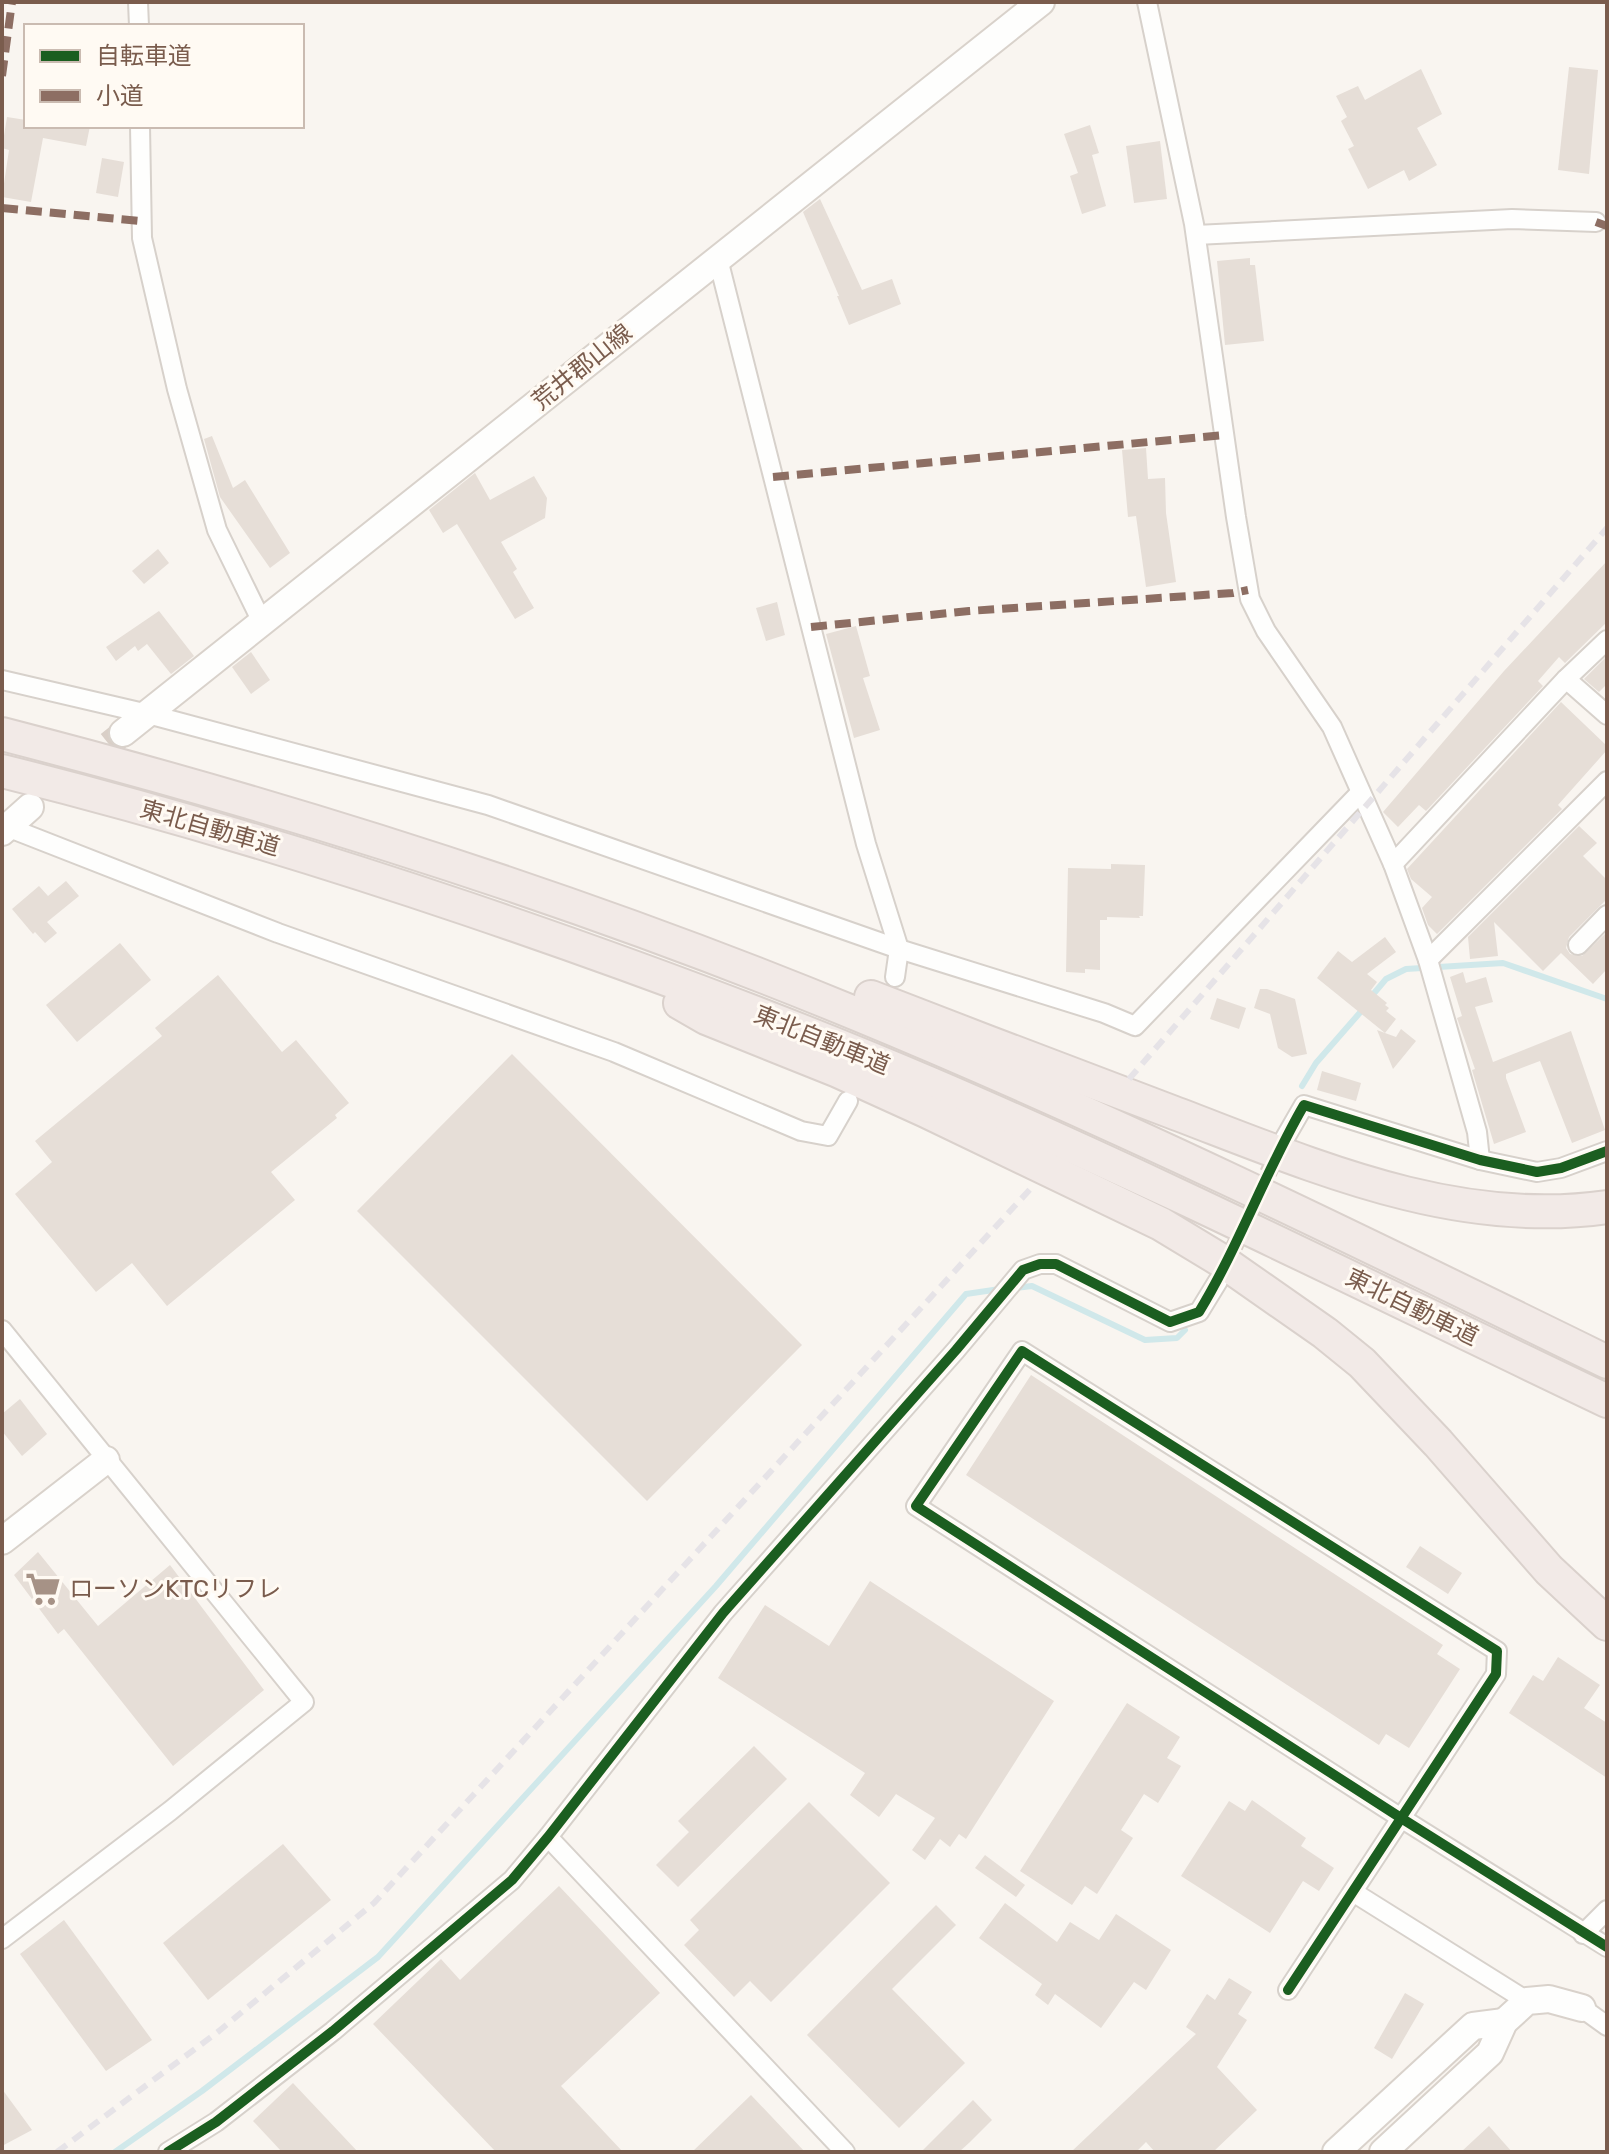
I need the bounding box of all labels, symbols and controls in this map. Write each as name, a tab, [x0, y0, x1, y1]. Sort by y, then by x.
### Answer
legend	[24, 24, 304, 128]
text: 自転車道	[96, 42, 192, 70]
text: 小道	[96, 82, 144, 110]
street label: 荒井郡山線	[527, 318, 637, 416]
street label: 東北自動車道	[137, 795, 283, 861]
street label: 東北自動車道	[750, 1000, 894, 1080]
street label: 東北自動車道	[1341, 1263, 1483, 1351]
supermarket icon: ローソンKTCリフレ	[24, 1570, 62, 1608]
place label: ローソンKTCリフレ	[69, 1575, 281, 1603]

